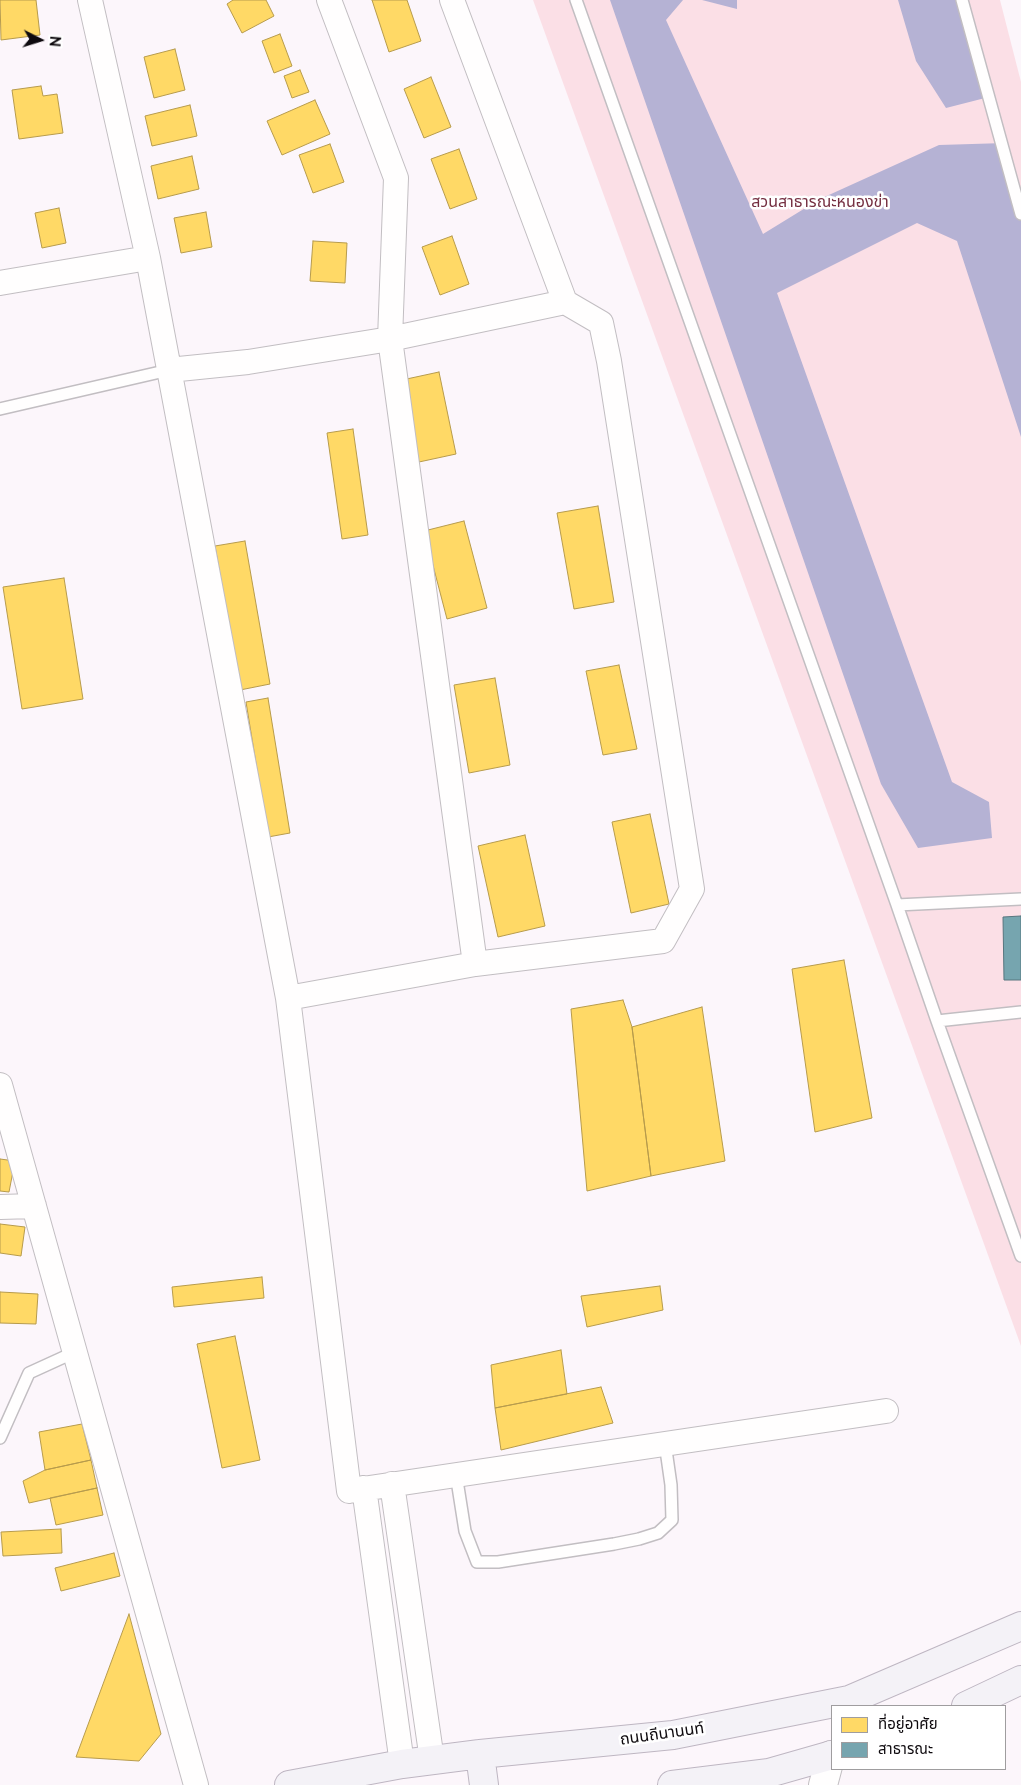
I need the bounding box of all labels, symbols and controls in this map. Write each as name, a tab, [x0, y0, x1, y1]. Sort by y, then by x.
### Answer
north arrow	[15, 15, 65, 65]
text: N	[47, 35, 63, 47]
park label: สวนสาธารณะหนองข่า	[751, 192, 889, 212]
legend	[831, 1705, 1006, 1770]
text: ที่อยู่อาศัย	[878, 1715, 938, 1733]
street label: ถนนถีนานนท์	[619, 1719, 705, 1749]
text: สาธารณะ	[878, 1740, 933, 1758]

